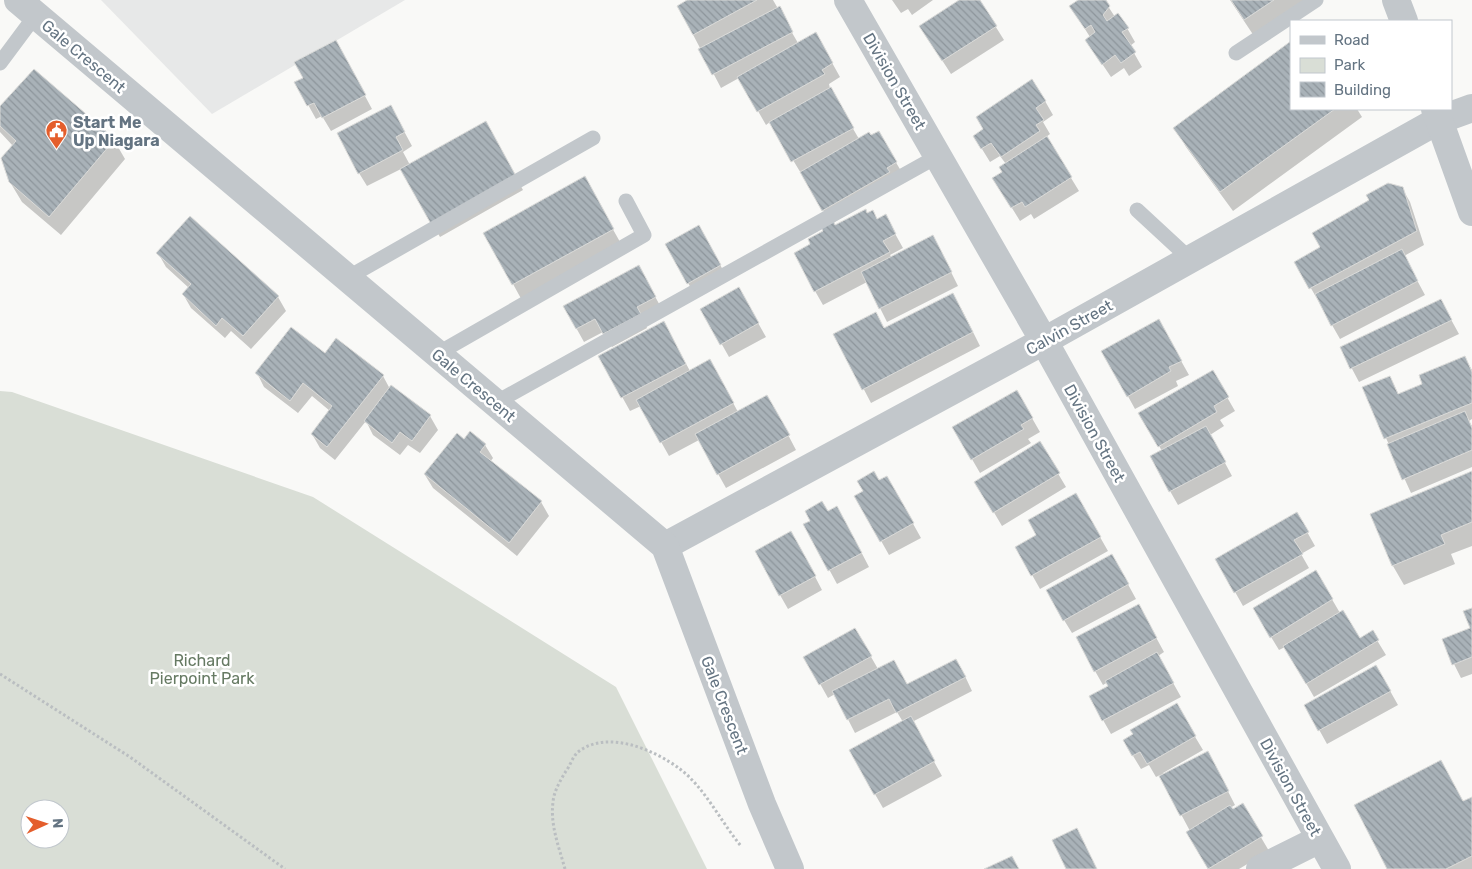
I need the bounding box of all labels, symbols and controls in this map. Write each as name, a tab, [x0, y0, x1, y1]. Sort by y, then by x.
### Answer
street label: Gale Crescent	[38, 16, 130, 97]
legend	[1290, 20, 1452, 110]
street label: Division Street	[859, 29, 930, 133]
text: Road	[1334, 31, 1370, 49]
text: Park	[1334, 56, 1365, 74]
text: Building	[1334, 81, 1391, 99]
place label: Start Me Up Niagara	[73, 113, 160, 150]
public building icon: Start Me Up Niagara	[45, 119, 69, 150]
street label: Calvin Street	[1023, 296, 1116, 359]
street label: Gale Crescent	[428, 345, 520, 426]
street label: Division Street	[1060, 381, 1129, 485]
park label: Richard Pierpoint Park	[150, 651, 255, 688]
street label: Gale Crescent	[697, 653, 752, 757]
street label: Division Street	[1256, 735, 1325, 839]
north arrow	[20, 799, 70, 849]
text: N	[49, 818, 66, 829]

